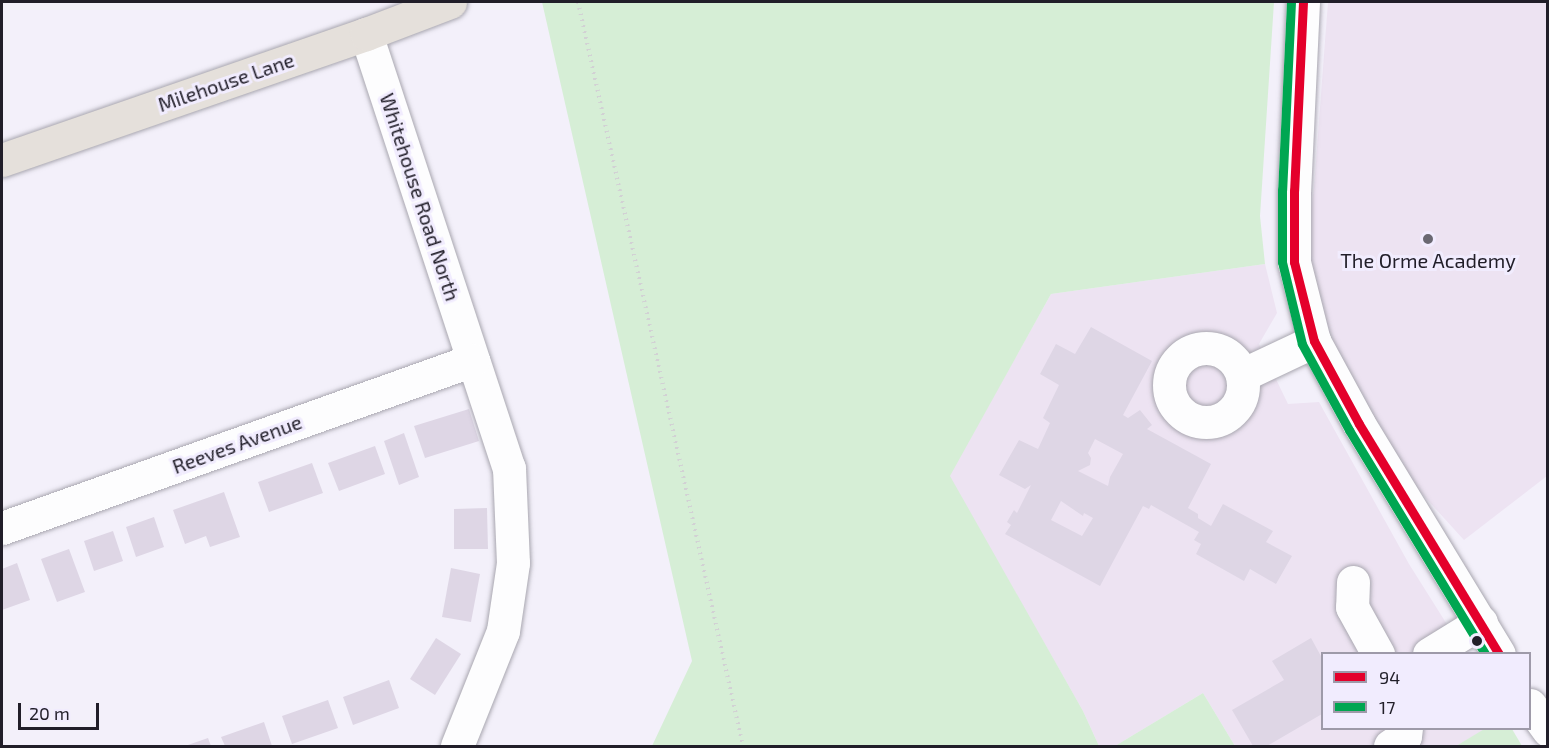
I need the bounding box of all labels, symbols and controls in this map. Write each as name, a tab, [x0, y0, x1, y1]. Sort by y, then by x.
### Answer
street label: Milehouse Lane	[155, 47, 297, 117]
street label: Whitehouse Road North	[375, 90, 465, 304]
marker: The Orme Academy	[1421, 232, 1435, 246]
place label: The Orme Academy	[1340, 248, 1516, 272]
street label: Reeves Avenue	[169, 409, 305, 479]
unlabelled marker	[1471, 635, 1483, 647]
legend	[1321, 652, 1531, 730]
text: 94	[1379, 666, 1400, 688]
scale bar	[21, 691, 102, 729]
text: 17	[1379, 696, 1395, 718]
text: 20 m	[29, 702, 70, 724]

